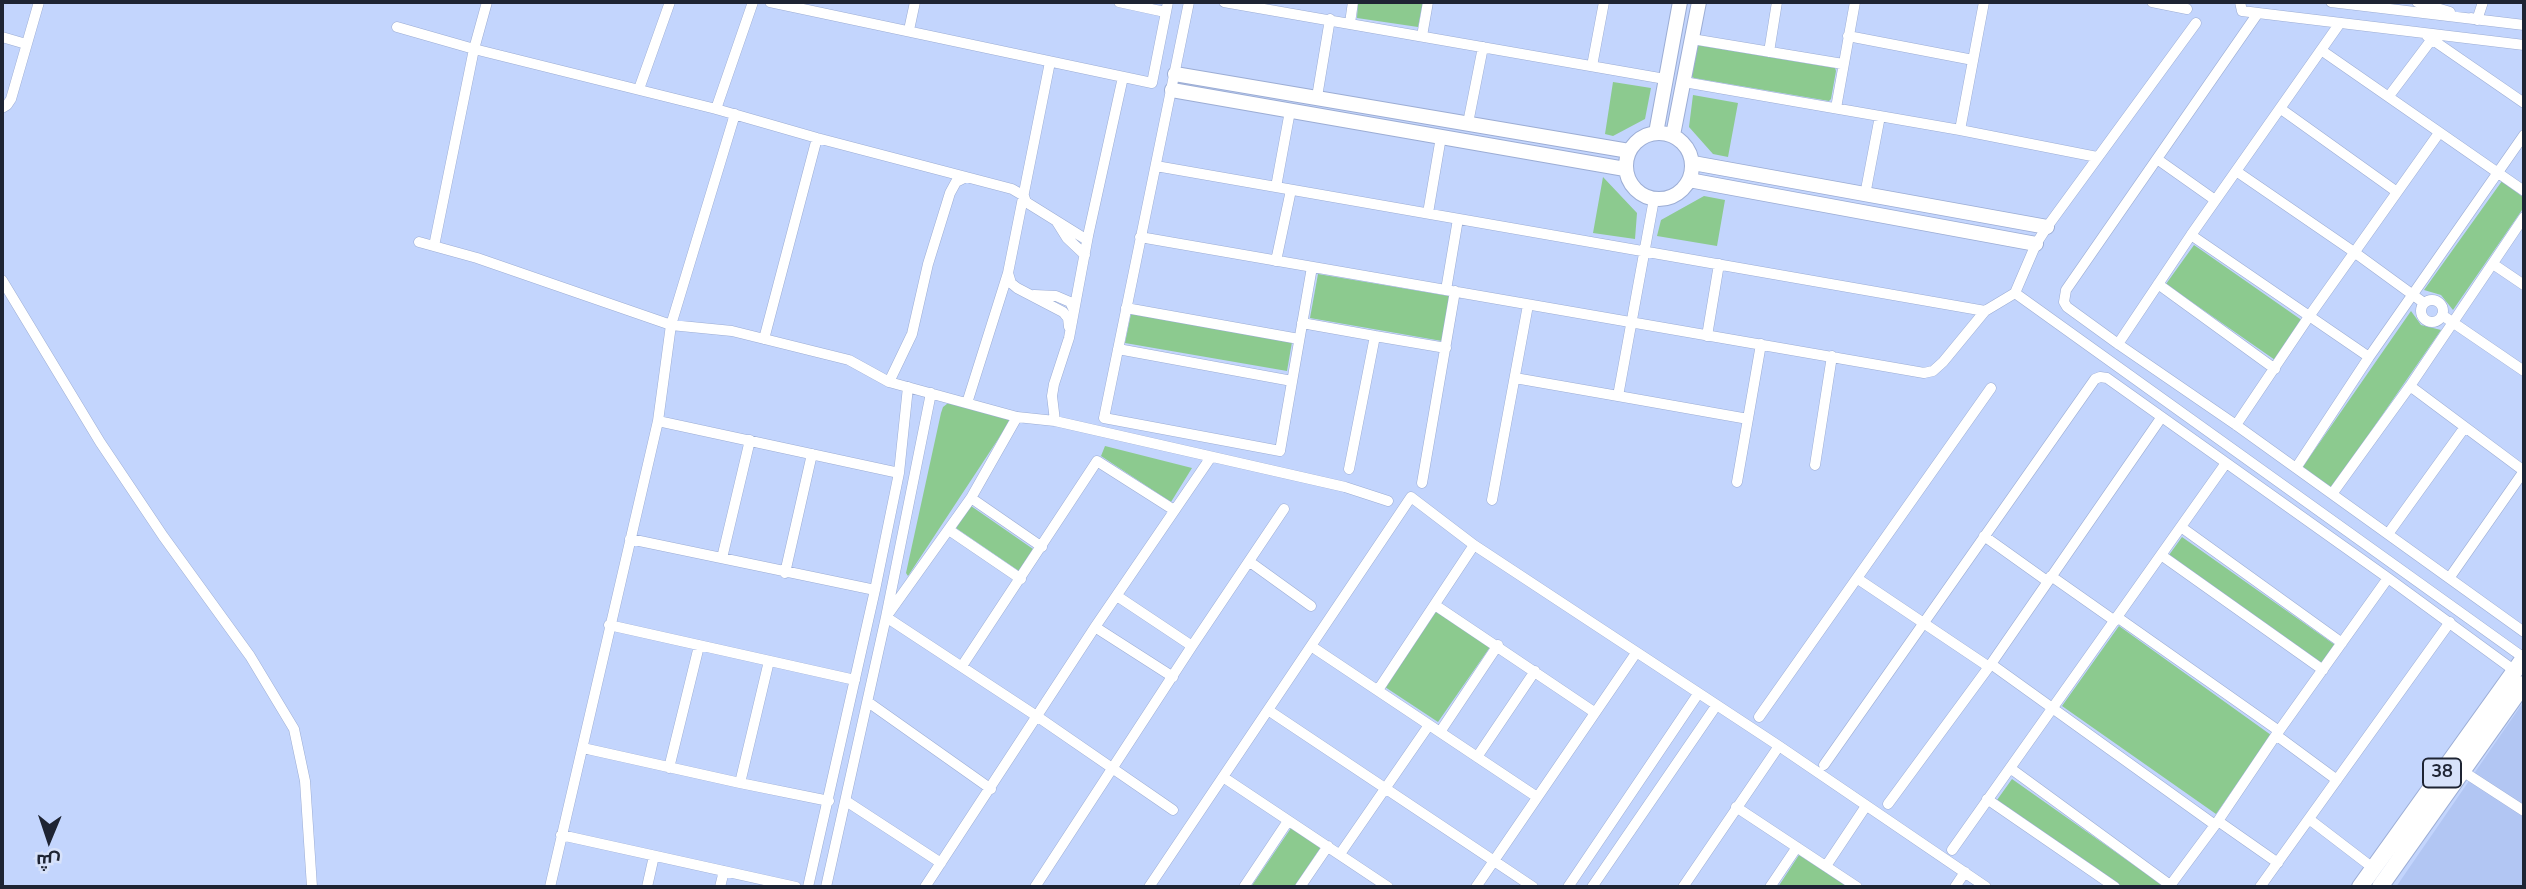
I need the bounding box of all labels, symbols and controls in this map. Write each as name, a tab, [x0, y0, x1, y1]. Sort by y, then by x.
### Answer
road number: 38	[2423, 758, 2461, 788]
north arrow	[14, 805, 84, 875]
text: ش	[36, 848, 61, 874]

